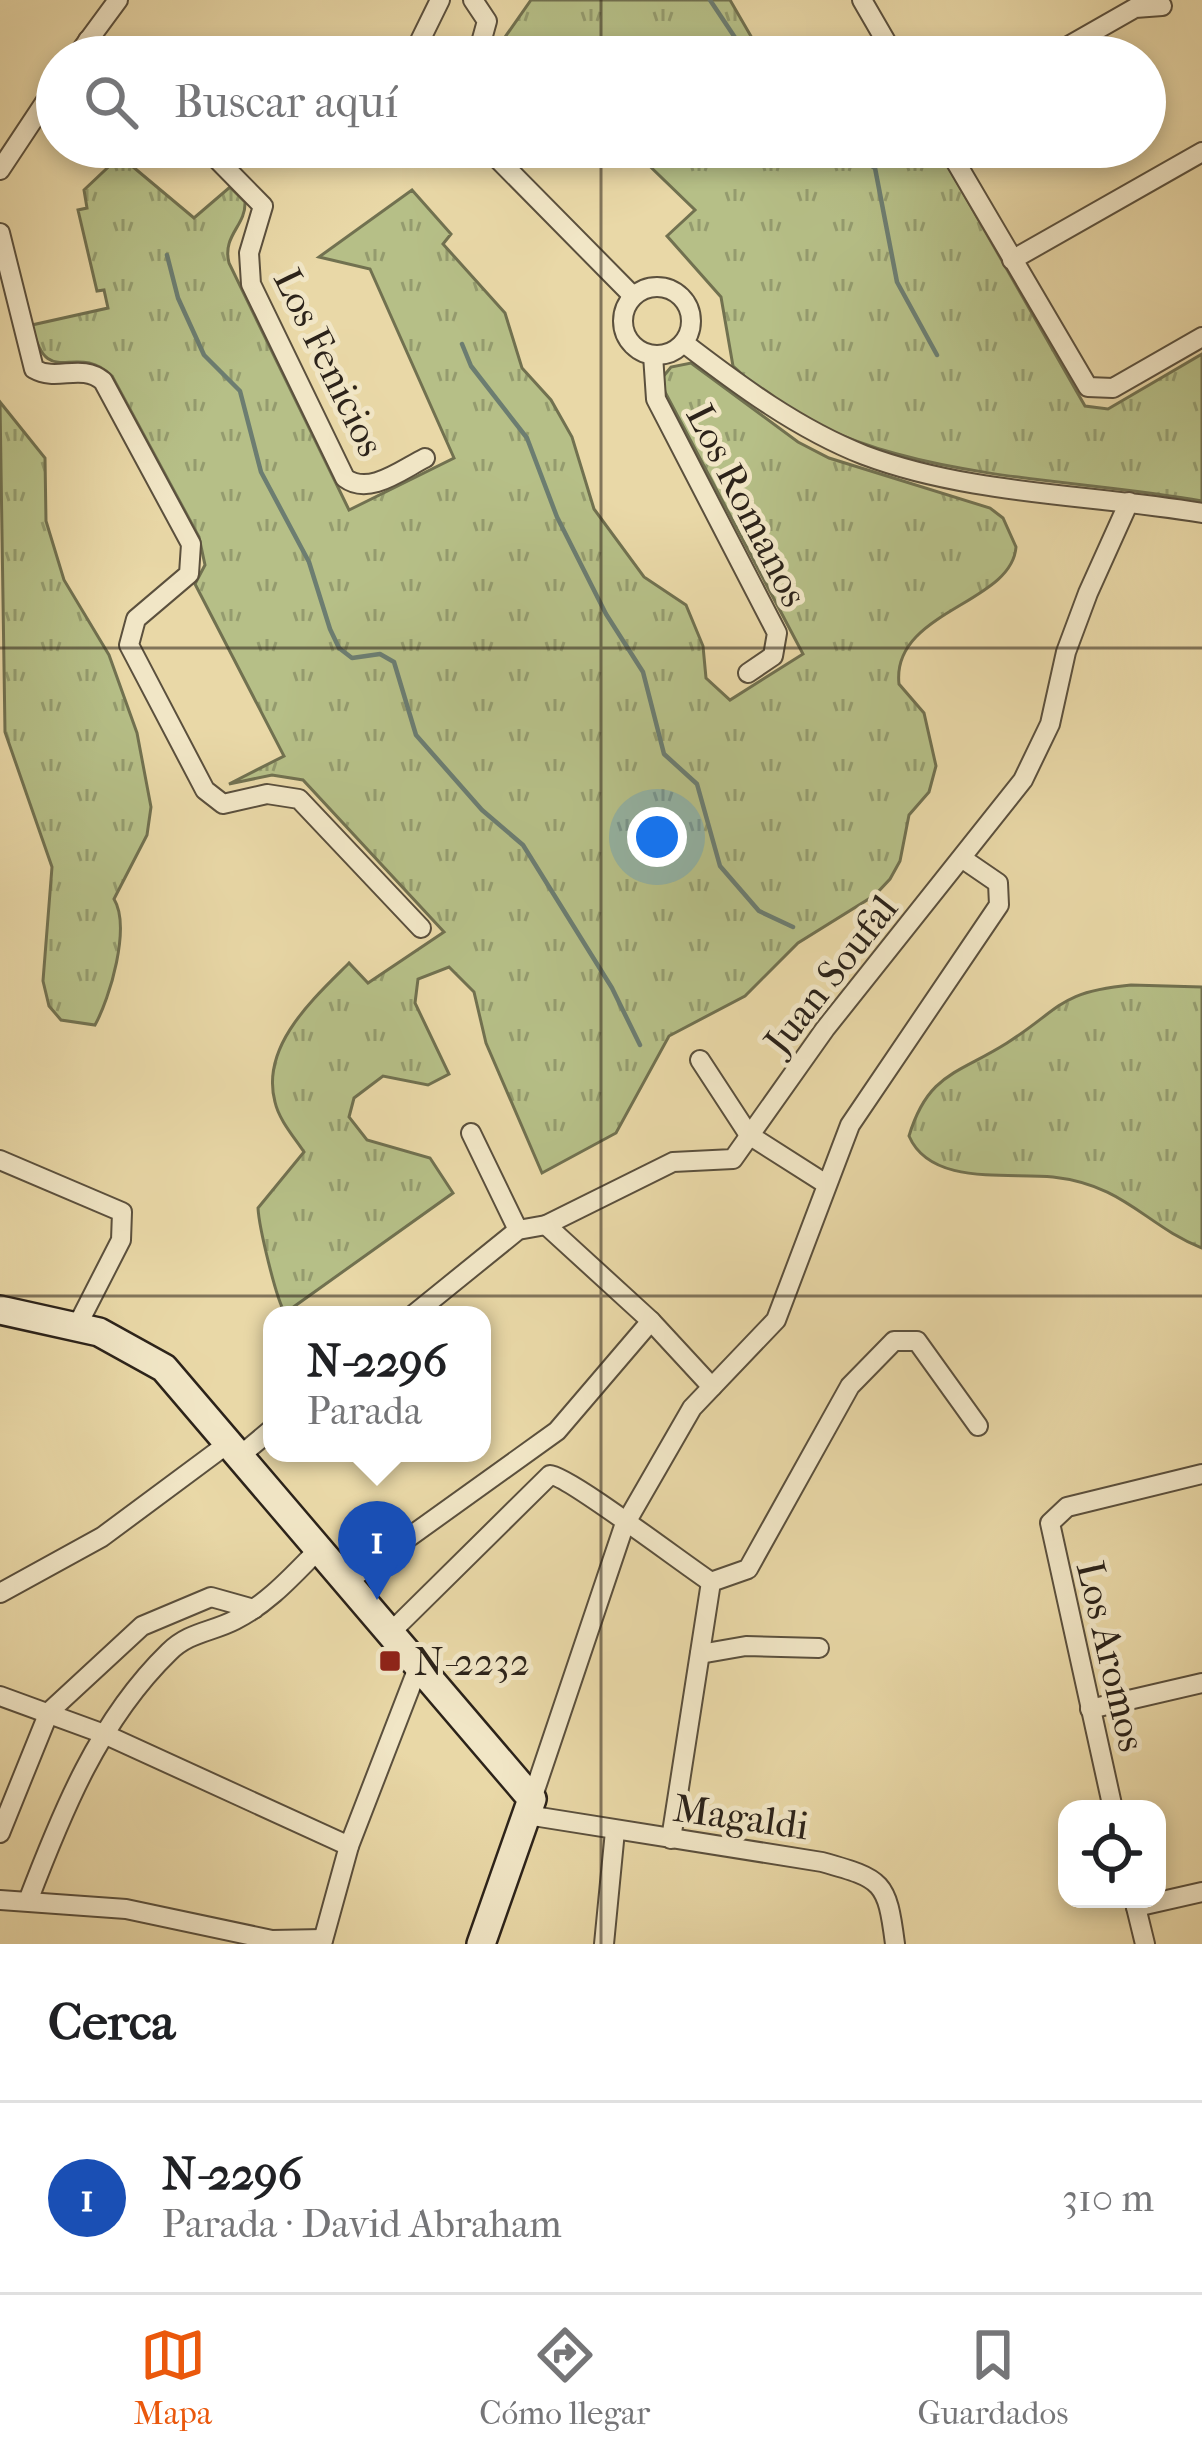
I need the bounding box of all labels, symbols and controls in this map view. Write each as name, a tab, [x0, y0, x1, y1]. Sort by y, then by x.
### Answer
search box	[36, 36, 1166, 168]
icon: search	[78, 69, 144, 135]
text: Buscar aquí	[174, 76, 398, 129]
street label: Los Fenicios	[264, 261, 394, 464]
street label: Los Romanos	[677, 397, 818, 614]
your location	[627, 807, 687, 867]
street label: Juan Soufal	[753, 886, 907, 1065]
popup	[263, 1306, 491, 1462]
text: N-2296	[307, 1335, 447, 1388]
text: Parada	[307, 1388, 422, 1434]
pin: 1	[338, 1501, 416, 1600]
street label: Los Aromos	[1067, 1557, 1155, 1756]
place label: N-2232	[414, 1639, 530, 1685]
marker: N-2232	[377, 1648, 403, 1674]
street label: Magaldi	[670, 1785, 812, 1849]
map controls	[1058, 1800, 1166, 1908]
button: locate	[1058, 1800, 1166, 1908]
text: Cerca	[48, 1992, 175, 2052]
text: N-2296	[162, 2148, 302, 2201]
text: 1	[80, 2175, 94, 2221]
text: 310 m	[1062, 2175, 1154, 2221]
text: Parada · David Abraham	[162, 2201, 562, 2247]
tab: Mapa	[134, 2322, 212, 2433]
tab: Cómo llegar	[479, 2322, 650, 2433]
tab: Guardados	[917, 2322, 1068, 2433]

